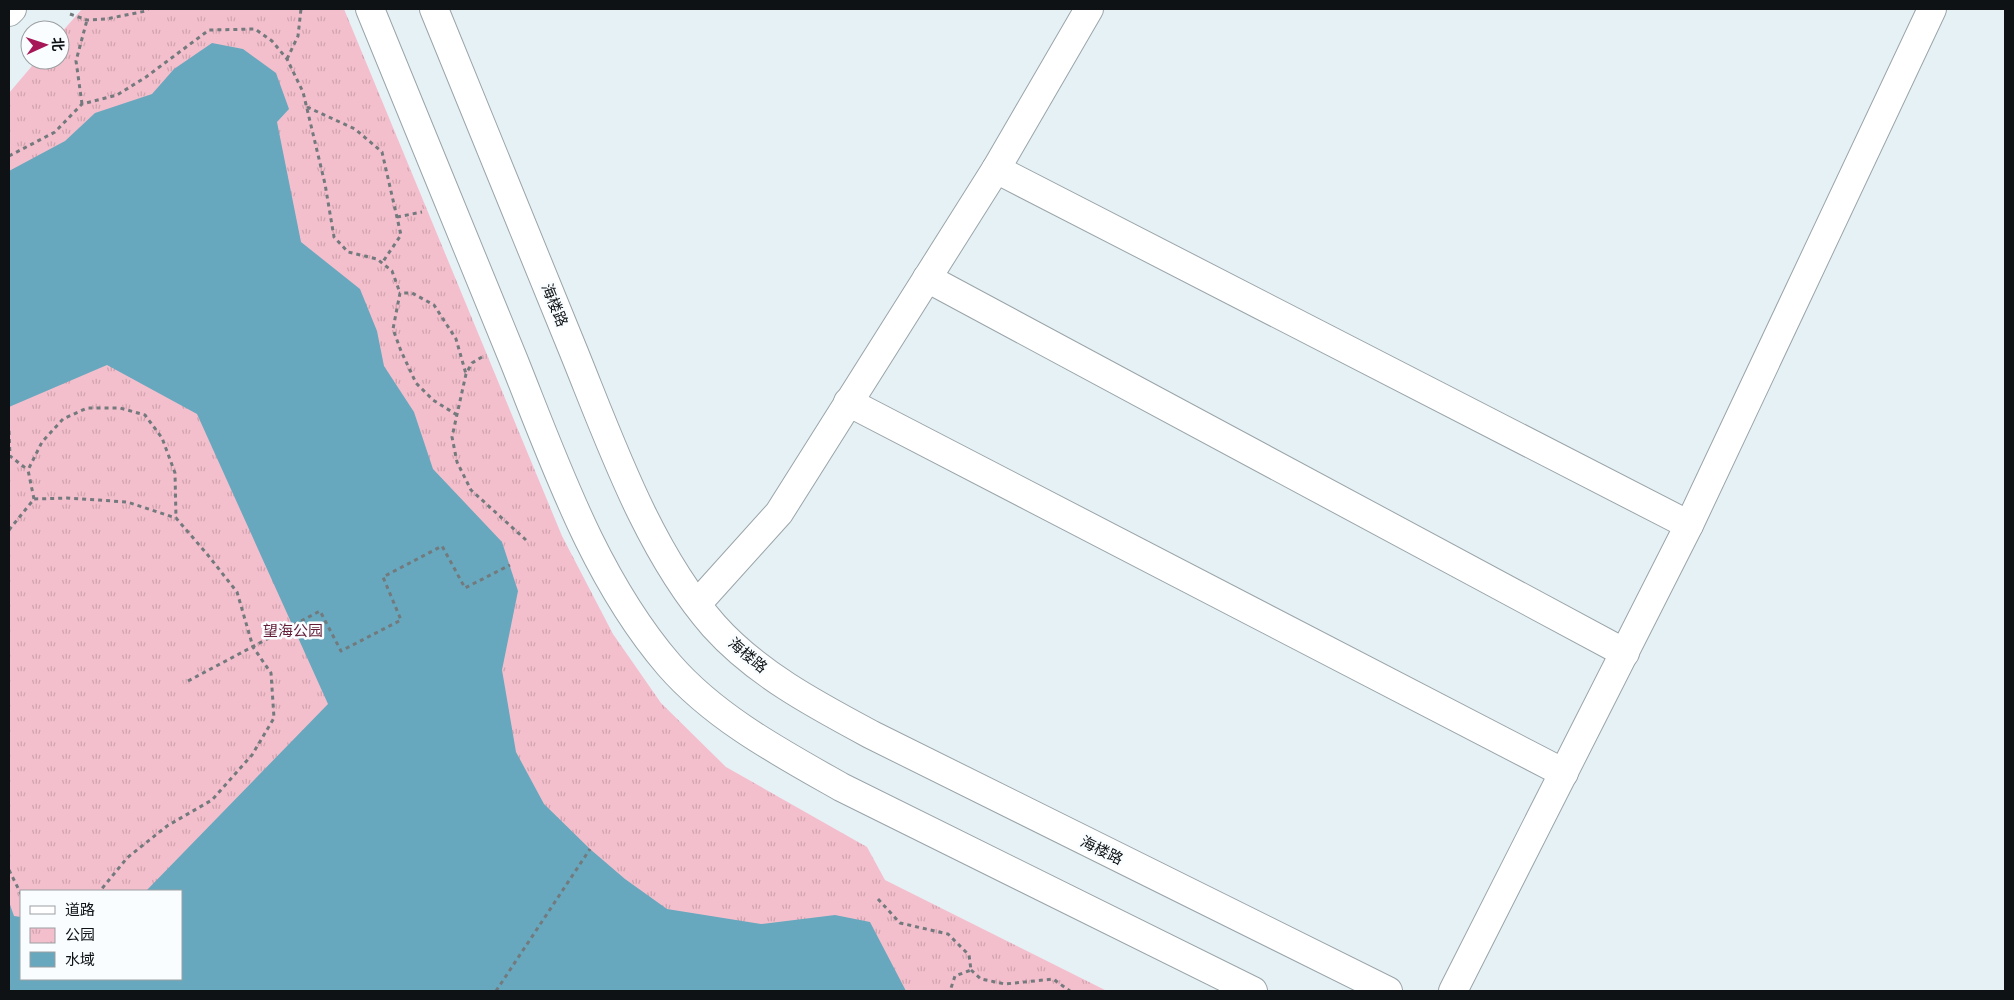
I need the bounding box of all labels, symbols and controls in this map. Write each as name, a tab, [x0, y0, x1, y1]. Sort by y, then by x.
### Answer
north arrow	[20, 20, 70, 70]
text: 北	[50, 37, 66, 52]
street label: 海楼路	[539, 281, 571, 329]
park label: 望海公园	[263, 622, 323, 639]
street label: 海楼路	[725, 634, 771, 676]
street label: 海楼路	[1078, 832, 1126, 868]
legend	[20, 890, 182, 980]
text: 道路	[65, 901, 95, 918]
text: 公园	[65, 926, 95, 943]
text: 水域	[65, 951, 95, 968]

